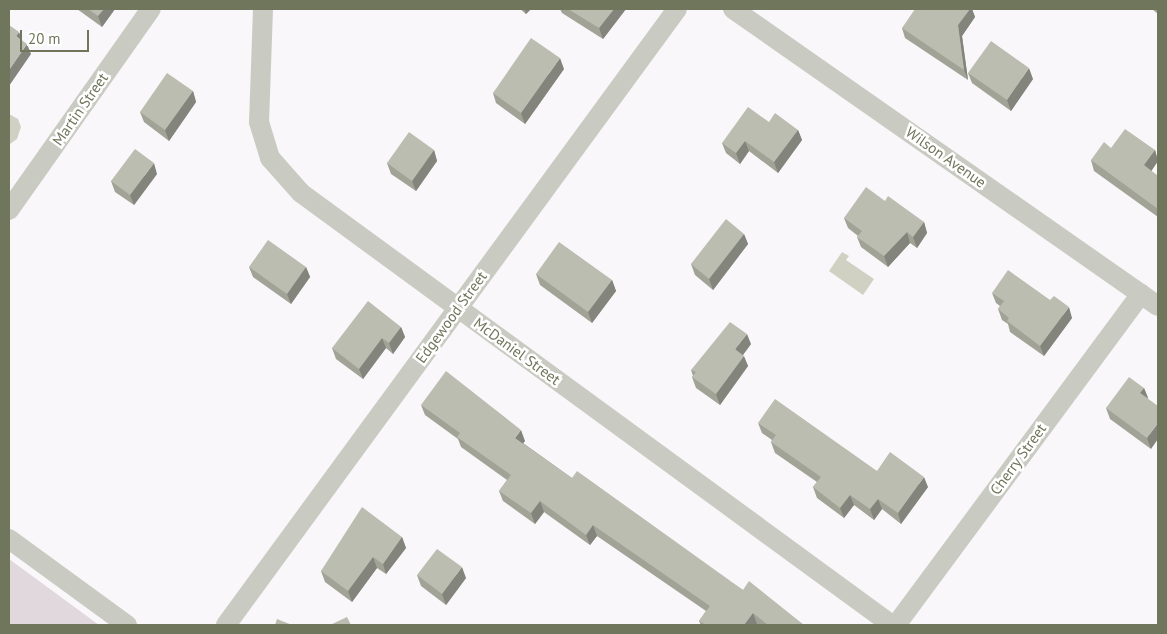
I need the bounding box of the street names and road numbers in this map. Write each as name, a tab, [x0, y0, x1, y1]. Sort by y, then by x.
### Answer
street label: Martin Street	[48, 69, 112, 149]
street label: Wilson Avenue	[902, 123, 990, 191]
street label: Edgewood Street	[412, 268, 490, 366]
street label: McDaniel Street	[470, 314, 564, 388]
street label: Cherry Street	[986, 420, 1050, 498]

